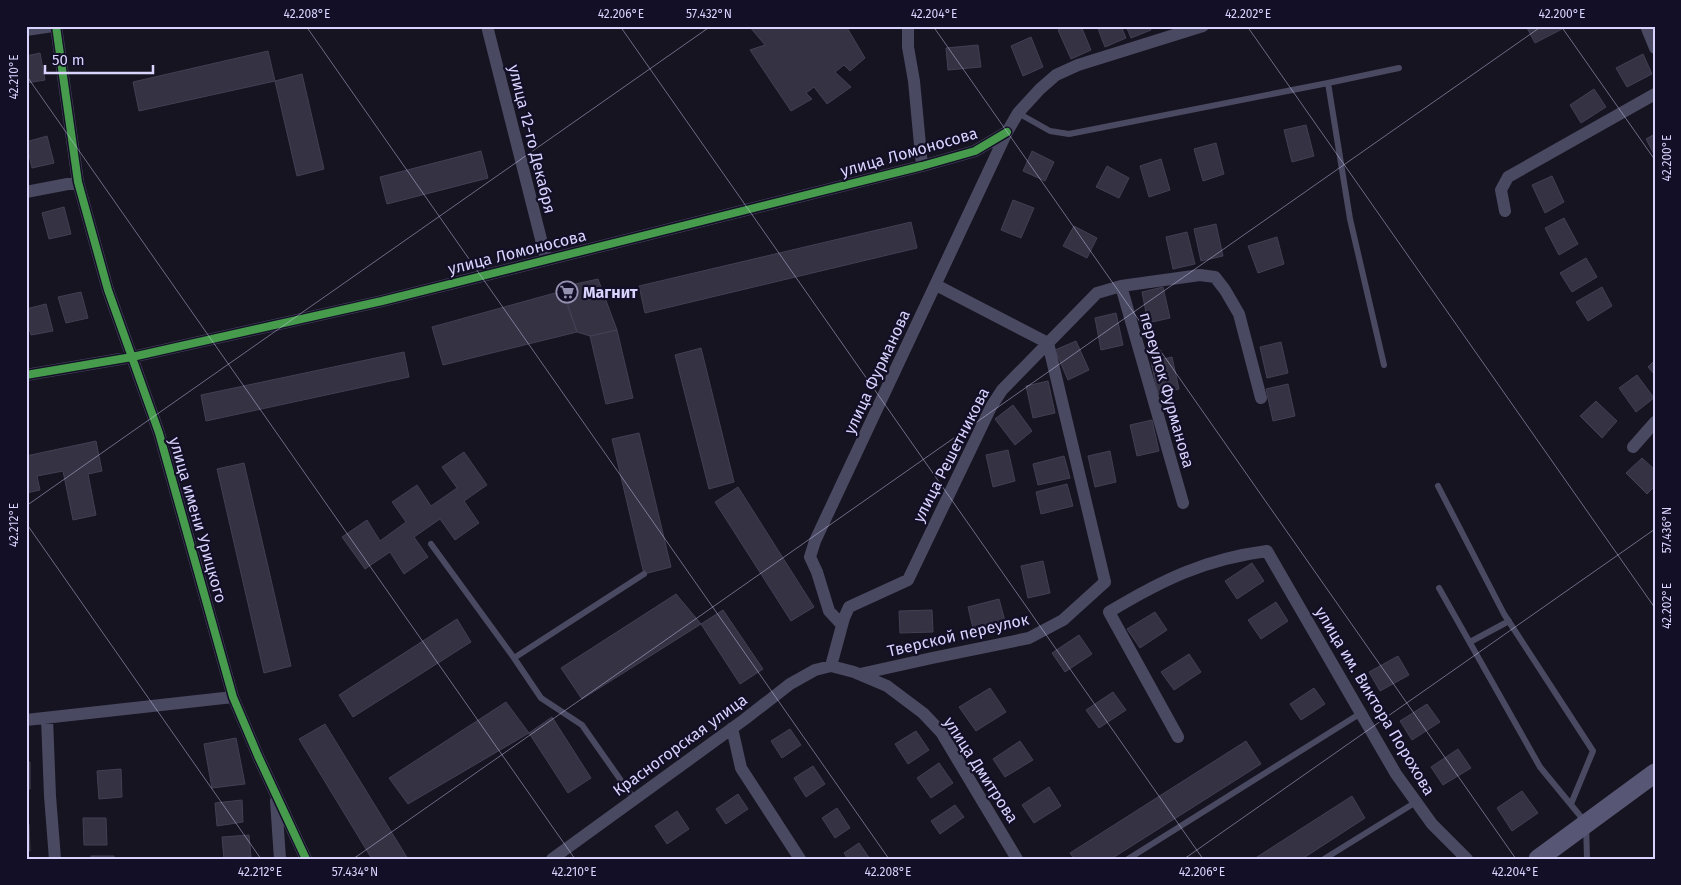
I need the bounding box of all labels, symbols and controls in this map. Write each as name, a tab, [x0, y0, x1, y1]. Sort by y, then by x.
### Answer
text: 42.208°E	[284, 7, 330, 21]
text: 42.206°E	[598, 7, 644, 21]
text: 57.432°N	[686, 7, 732, 21]
text: 42.204°E	[911, 7, 957, 21]
text: 42.202°E	[1225, 7, 1271, 21]
text: 42.200°E	[1539, 7, 1586, 21]
scale bar	[45, 42, 152, 74]
text: 50 m	[52, 51, 85, 69]
text: 42.210°E	[7, 54, 21, 100]
street label: улица 12-го Декабря	[504, 63, 560, 215]
street label: улица Ломоносова	[838, 123, 980, 181]
text: 42.200°E	[1660, 135, 1674, 182]
street label: улица Ломоносова	[446, 226, 588, 278]
supermarket icon: Магнит	[555, 280, 579, 304]
place label: Магнит	[583, 283, 638, 302]
street label: улица Фурманова	[840, 307, 914, 437]
street label: переулок Фурманова	[1136, 310, 1198, 470]
street label: улица Решетникова	[909, 384, 993, 526]
street label: улица имени Урицкого	[165, 435, 231, 605]
text: 42.212°E	[7, 503, 21, 547]
text: 57.436°N	[1660, 507, 1674, 553]
text: 42.202°E	[1660, 583, 1674, 629]
street label: улица им. Виктора Порохова	[1311, 603, 1439, 799]
street label: Тверской переулок	[885, 609, 1031, 661]
street label: Красногорская улица	[609, 690, 751, 800]
street label: улица Дмитрова	[940, 713, 1022, 827]
text: 42.212°E	[238, 865, 282, 879]
text: 57.434°N	[332, 865, 378, 879]
text: 42.210°E	[551, 865, 597, 879]
text: 42.208°E	[865, 865, 911, 879]
text: 42.206°E	[1179, 865, 1225, 879]
text: 42.204°E	[1492, 865, 1538, 879]

